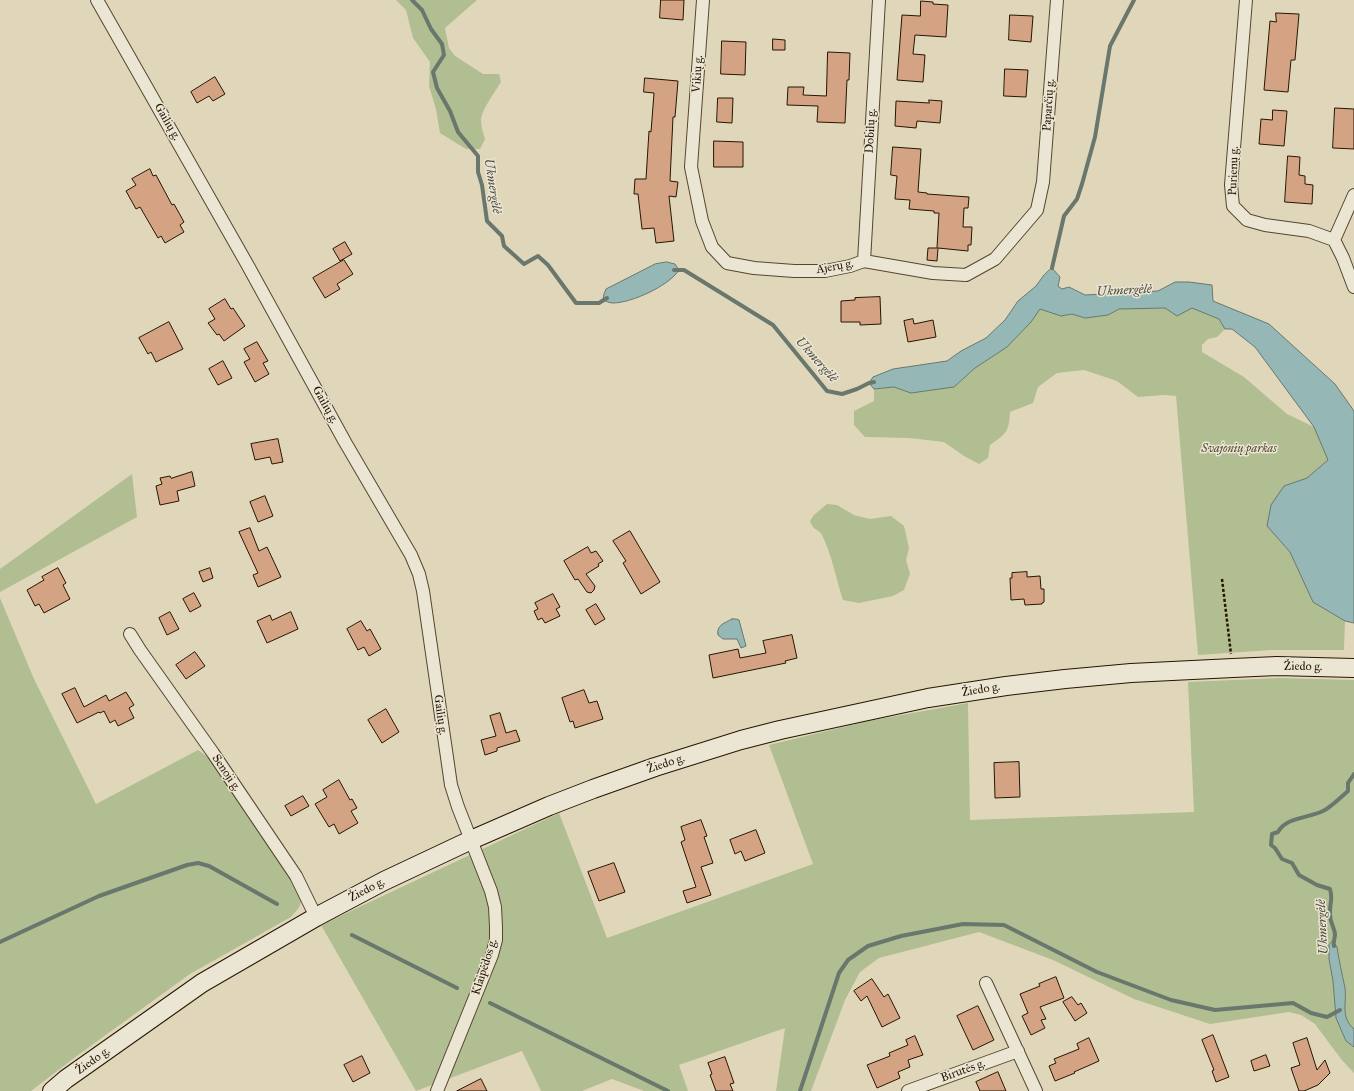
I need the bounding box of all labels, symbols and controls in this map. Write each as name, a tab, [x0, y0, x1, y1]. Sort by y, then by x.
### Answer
street label: Vikių g.	[690, 55, 706, 93]
street label: Paparčių g.	[1040, 78, 1058, 132]
street label: Gailių g.	[151, 101, 183, 143]
street label: Dobilų g.	[863, 108, 879, 154]
street label: Purienų g.	[1226, 146, 1242, 196]
water label: Ukmergėlė	[480, 157, 504, 215]
street label: Ajerų g.	[815, 257, 855, 277]
water label: Ukmergėlė	[1096, 282, 1152, 300]
water label: Ukmergėlė	[792, 334, 840, 386]
street label: Gailių g.	[309, 384, 341, 426]
park label: Svajonių parkas	[1201, 442, 1277, 456]
street label: Žiedo g.	[1284, 659, 1322, 675]
street label: Žiedo g.	[961, 680, 1001, 700]
street label: Gailių g.	[430, 694, 450, 736]
street label: Žiedo g.	[645, 751, 687, 777]
street label: Senoji g.	[208, 752, 244, 794]
street label: Žiedo g.	[347, 875, 387, 905]
water label: Ukmergėlė	[1314, 899, 1332, 955]
street label: Klaipėdos g.	[469, 937, 501, 997]
street label: Žiedo g.	[73, 1044, 113, 1078]
street label: Birutės g.	[939, 1056, 987, 1086]

